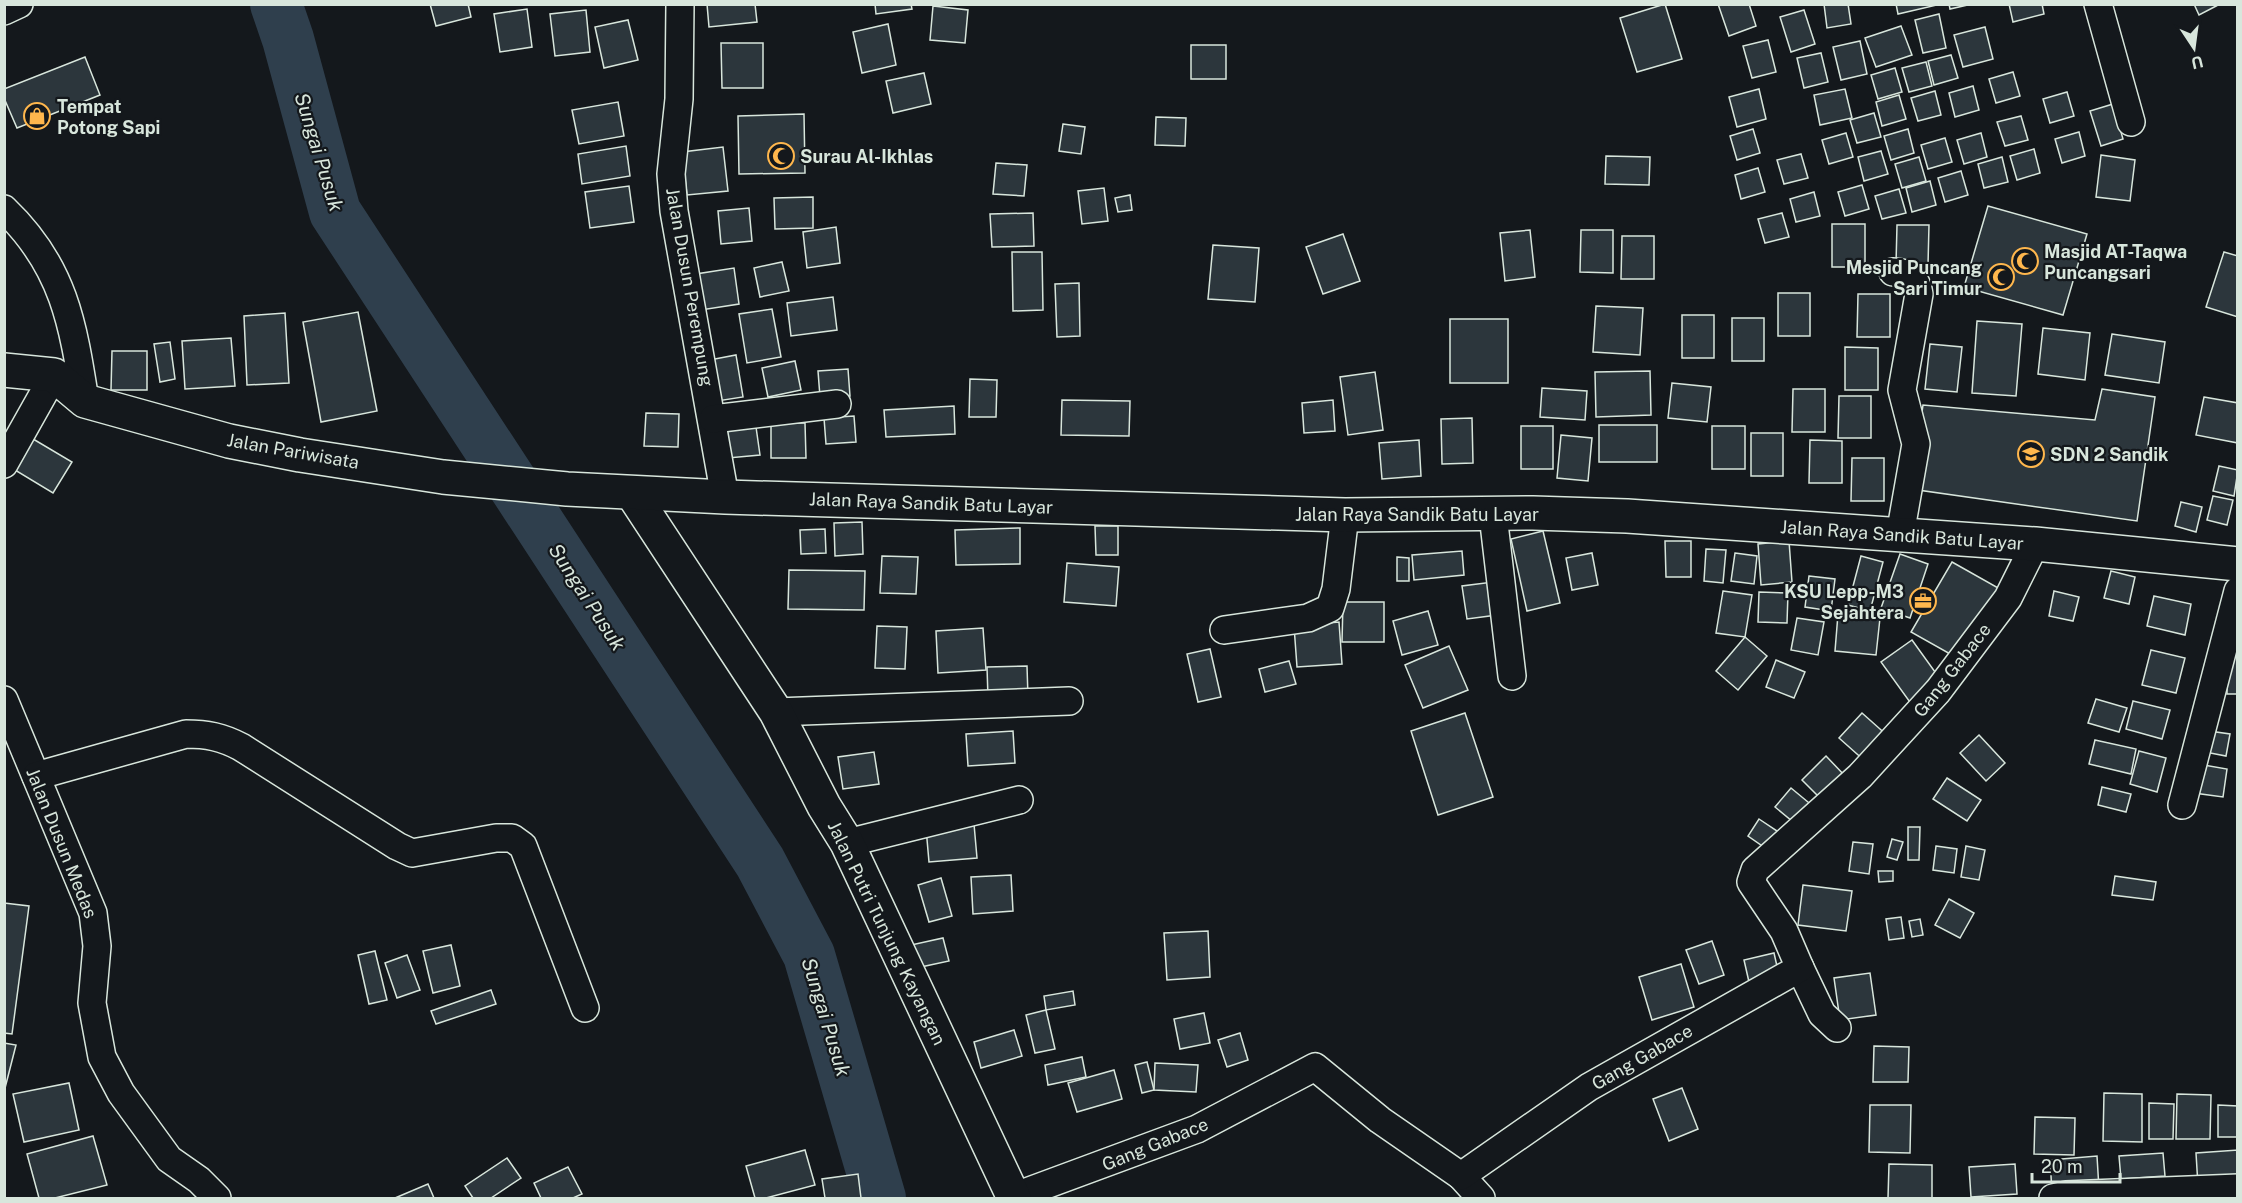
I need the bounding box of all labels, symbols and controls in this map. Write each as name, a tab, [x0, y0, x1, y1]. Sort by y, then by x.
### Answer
north arrow	[2164, 18, 2224, 78]
text: U	[2189, 52, 2205, 73]
water label: Sungai Pusuk	[290, 90, 349, 215]
place label: Tempat Potong Sapi	[57, 96, 160, 138]
shop icon: Tempat Potong Sapi	[22, 101, 52, 131]
mosque icon: Surau Al-Ikhlas	[766, 141, 796, 171]
place label: Surau Al-Ikhlas	[800, 146, 933, 167]
street label: Jalan Dusun Perempung	[662, 186, 718, 388]
place label: Masjid AT-Taqwa Puncangsari	[2044, 241, 2187, 283]
mosque icon: Masjid AT-Taqwa Puncangsari	[2010, 246, 2040, 276]
place label: Mesjid Puncang Sari Timur	[1846, 257, 1983, 299]
mosque icon: Mesjid Puncang Sari Timur	[1986, 262, 2016, 292]
street label: Jalan Pariwisata	[225, 429, 361, 473]
school or university icon: SDN 2 Sandik	[2016, 439, 2046, 469]
place label: SDN 2 Sandik	[2050, 444, 2169, 465]
street label: Jalan Raya Sandik Batu Layar	[809, 488, 1053, 518]
street label: Jalan Raya Sandik Batu Layar	[1295, 504, 1539, 525]
street label: Jalan Raya Sandik Batu Layar	[1779, 516, 2025, 554]
water label: Sungai Pusuk	[543, 539, 631, 655]
place label: KSU Lepp-M3 Sejahtera	[1784, 581, 1904, 623]
office icon: KSU Lepp-M3 Sejahtera	[1908, 586, 1938, 616]
street label: Gang Gabace	[1909, 619, 1995, 721]
street label: Jalan Dusun Medas	[22, 765, 102, 921]
street label: Jalan Putri Tunjung Kayangan	[824, 818, 950, 1048]
water label: Sungai Pusuk	[797, 955, 856, 1080]
street label: Gang Gabace	[1588, 1020, 1696, 1094]
street label: Gang Gabace	[1099, 1113, 1211, 1175]
scale bar	[2032, 1146, 2120, 1184]
text: 20 m	[2041, 1156, 2083, 1177]

